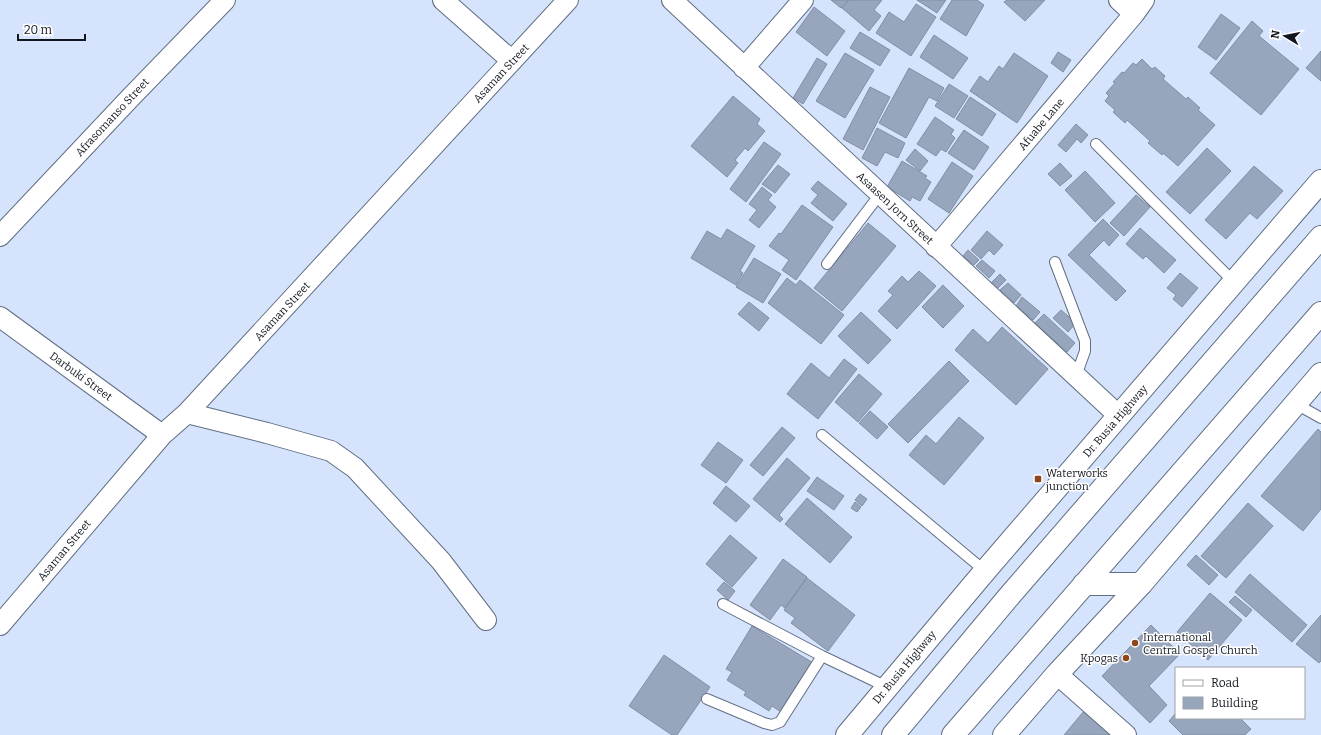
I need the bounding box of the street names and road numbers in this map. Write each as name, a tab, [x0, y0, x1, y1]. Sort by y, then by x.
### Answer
street label: Asaman Street	[471, 41, 532, 105]
street label: Afrasomanso Street	[73, 76, 152, 159]
street label: Afuabe Lane	[1016, 96, 1067, 153]
street label: Asaasen Jorn Street	[854, 169, 936, 247]
street label: Asaman Street	[252, 279, 313, 343]
street label: Darbuki Street	[47, 349, 115, 403]
street label: Dr. Busia Highway	[1080, 382, 1150, 460]
street label: Asaman Street	[35, 517, 94, 583]
street label: Dr. Busia Highway	[870, 628, 939, 707]

